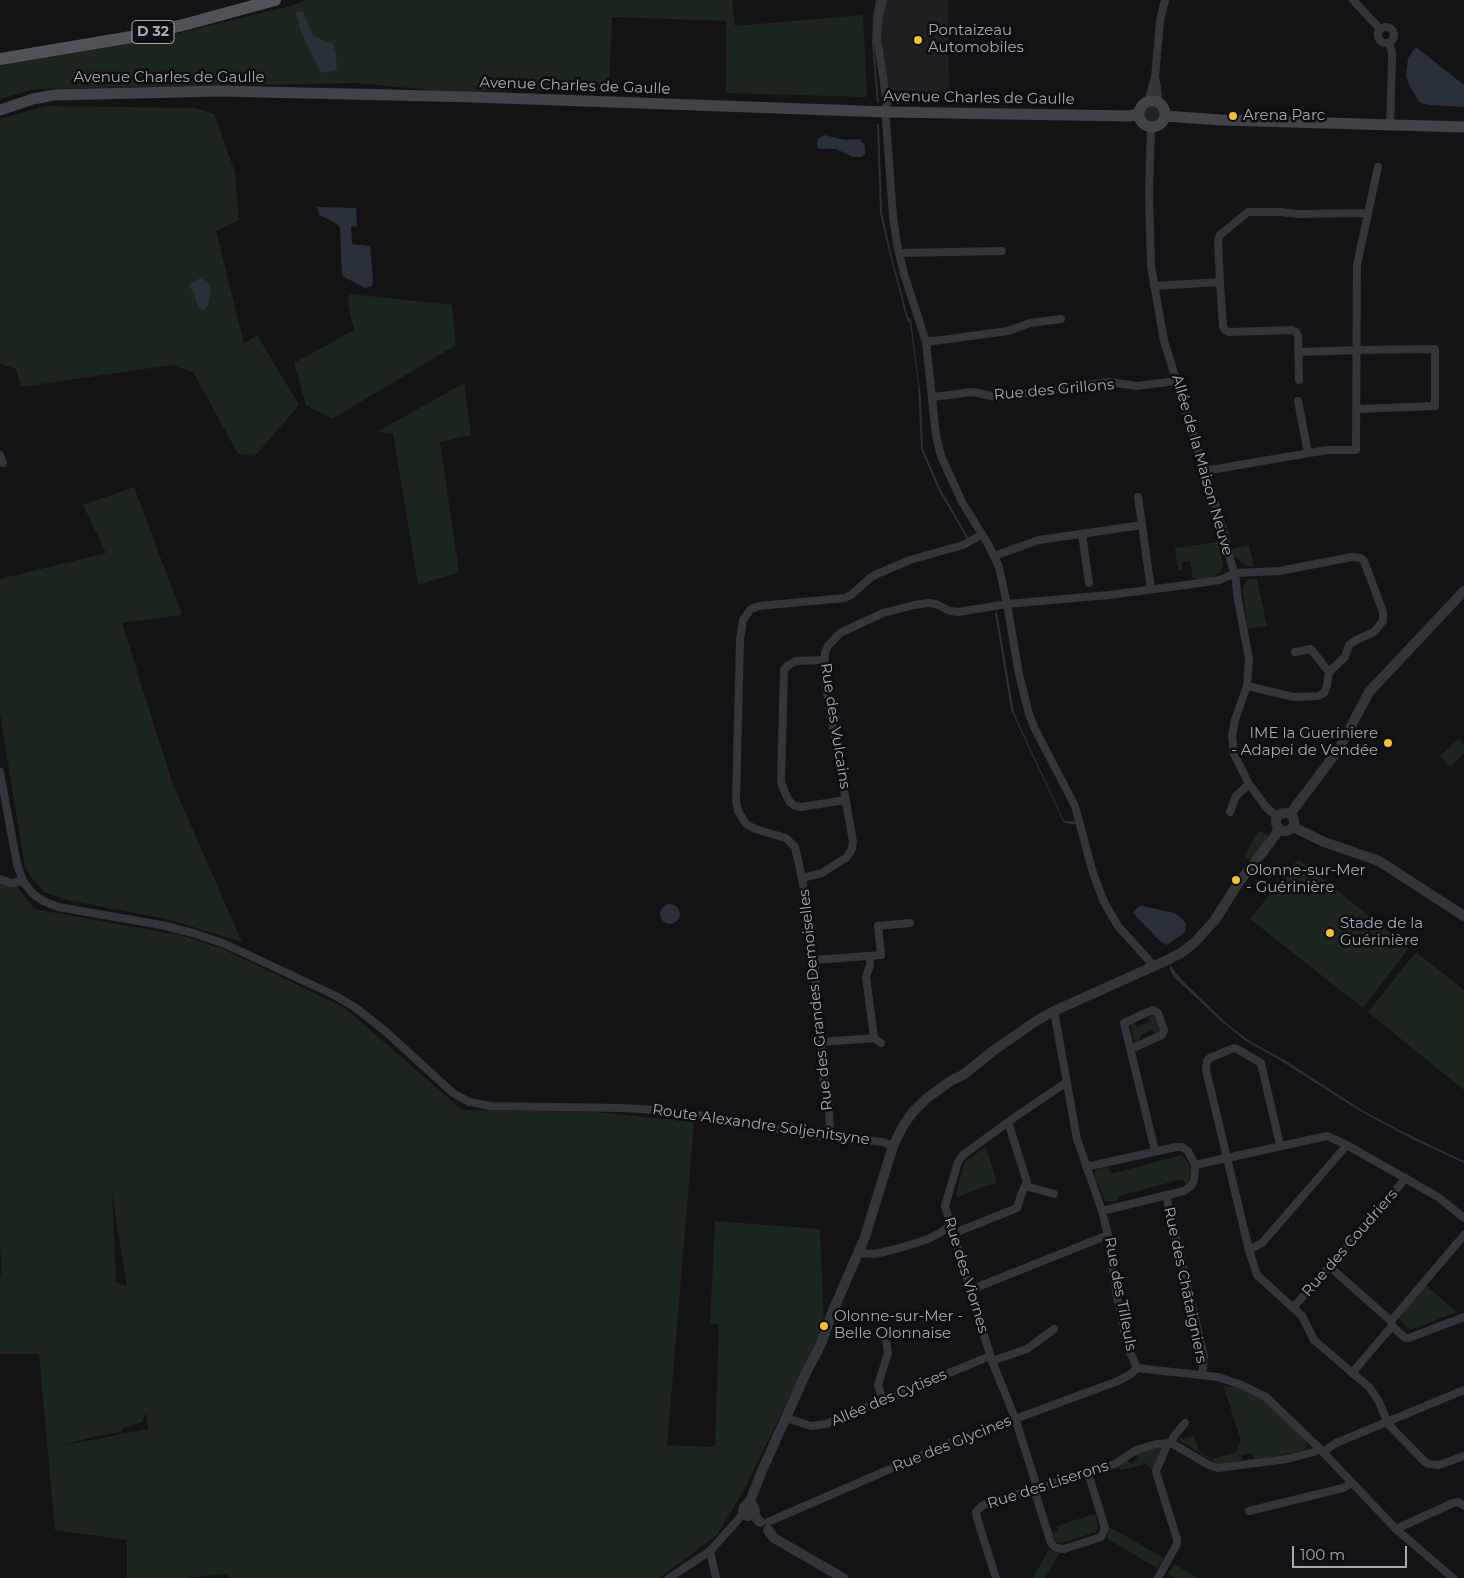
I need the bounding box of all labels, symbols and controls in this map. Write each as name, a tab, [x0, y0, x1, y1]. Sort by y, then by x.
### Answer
road number: D 32	[132, 21, 174, 44]
place label: Pontaizeau Automobiles	[928, 22, 1024, 57]
marker: Pontaizeau Automobiles	[912, 34, 924, 46]
street label: Avenue Charles de Gaulle	[73, 69, 265, 87]
street label: Avenue Charles de Gaulle	[479, 74, 671, 98]
street label: Avenue Charles de Gaulle	[883, 87, 1075, 109]
place label: Arena Parc	[1243, 107, 1325, 125]
marker: Arena Parc	[1227, 110, 1239, 122]
street label: Allée de la Maison Neuve	[1168, 373, 1236, 557]
street label: Rue des Grillons	[993, 376, 1115, 404]
street label: Rue des Vulcains	[816, 662, 854, 790]
place label: IME la Gueriniere - Adapei de Vendée	[1231, 725, 1378, 760]
marker: IME la Gueriniere - Adapei de Vendée	[1382, 737, 1394, 749]
place label: Olonne-sur-Mer - Guérinière	[1246, 862, 1366, 897]
marker: Olonne-sur-Mer - Guérinière	[1230, 874, 1242, 886]
street label: Rue des Grandes Demoiselles	[795, 888, 837, 1112]
place label: Stade de la Guérinière	[1340, 915, 1423, 950]
marker: Stade de la Guérinière	[1324, 927, 1336, 939]
street label: Route Alexandre Soljenitsyne	[651, 1101, 871, 1149]
street label: Rue des Coudriers	[1298, 1186, 1402, 1300]
street label: Rue des Châtaigniers	[1160, 1205, 1210, 1365]
street label: Rue des Viornes	[940, 1215, 992, 1335]
street label: Rue des Tilleuls	[1100, 1236, 1140, 1352]
place label: Olonne-sur-Mer - Belle Olonnaise	[834, 1308, 963, 1343]
marker: Olonne-sur-Mer - Belle Olonnaise	[818, 1320, 830, 1332]
street label: Allée des Cytises	[828, 1365, 950, 1431]
street label: Rue des Glycines	[890, 1412, 1014, 1476]
street label: Rue des Liserons	[985, 1457, 1111, 1513]
scale bar	[1294, 1536, 1409, 1568]
text: 100 m	[1300, 1545, 1345, 1564]

